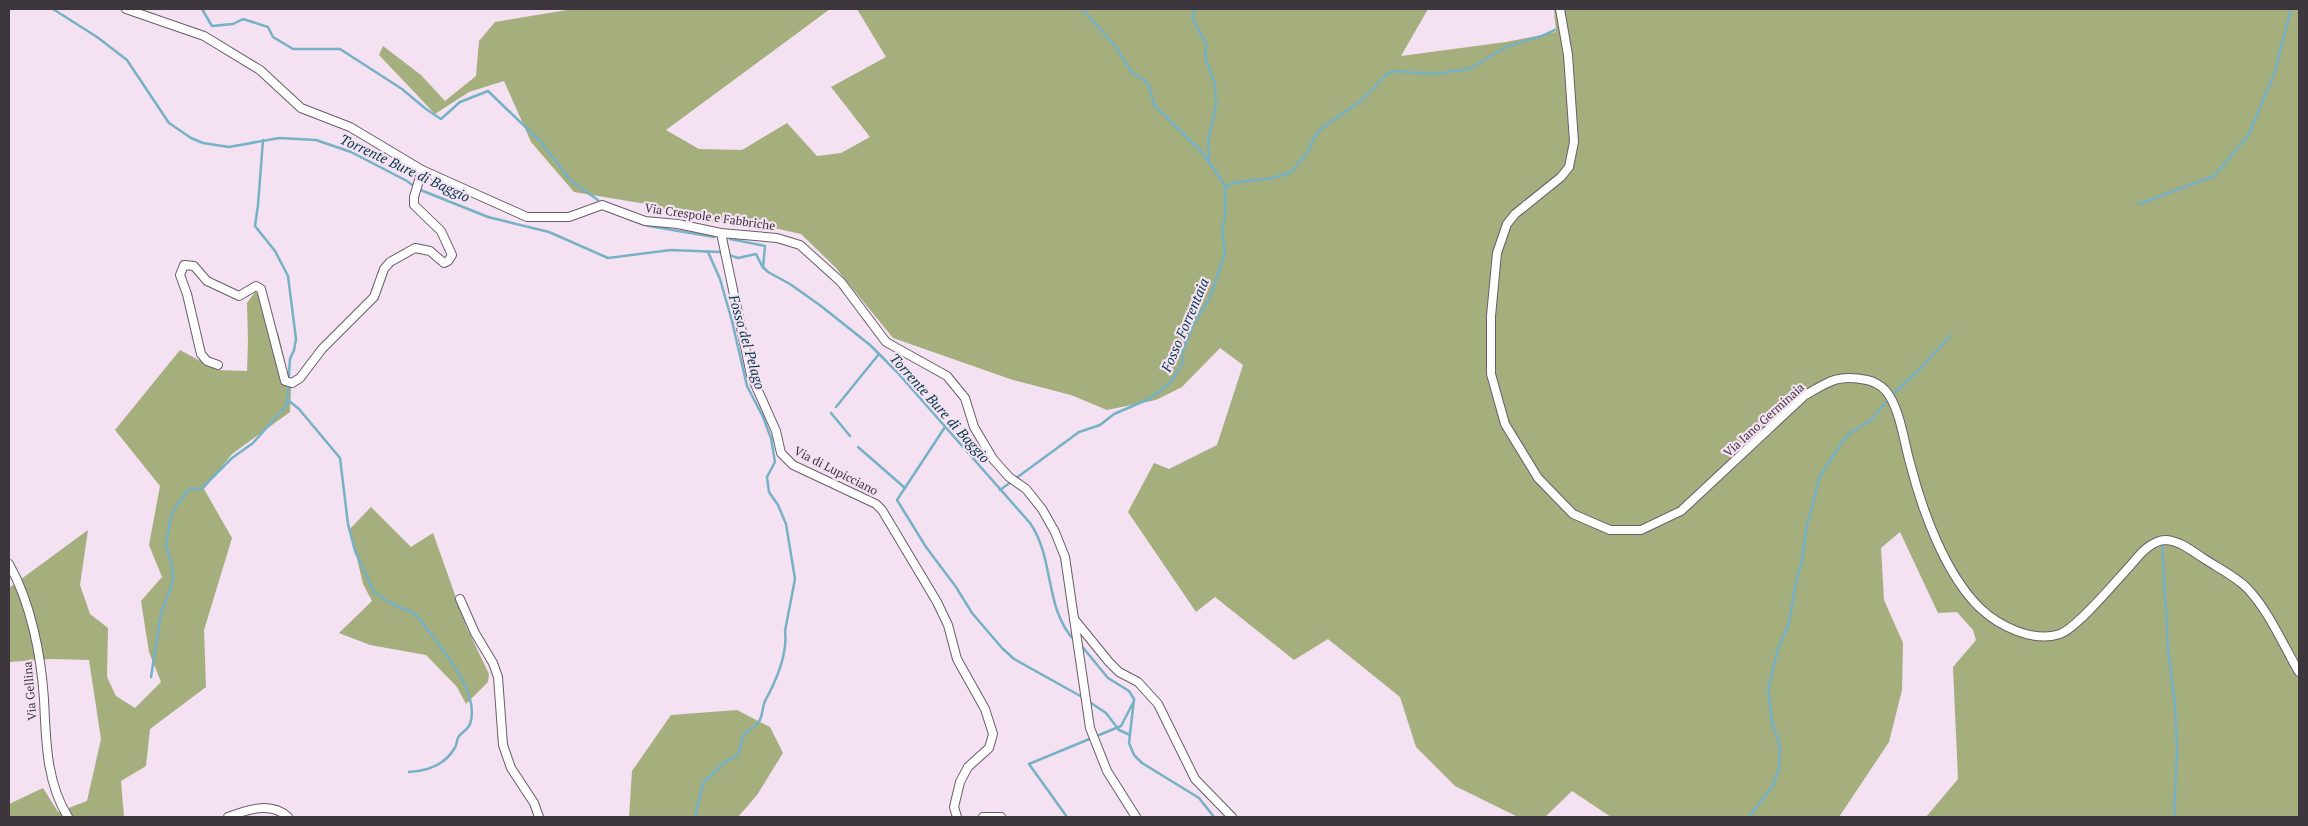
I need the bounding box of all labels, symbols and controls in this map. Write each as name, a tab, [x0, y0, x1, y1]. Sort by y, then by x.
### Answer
water label: Torrente Bure di Baggio	[337, 129, 473, 206]
street label: Via Crespole e Fabbriche	[644, 200, 776, 233]
water label: Fosso Forrentaia	[1156, 275, 1213, 375]
water label: Fosso del Pelago	[725, 291, 770, 391]
water label: Torrente Bure di Baggio	[886, 349, 995, 467]
street label: Via Iano Germinaia	[1720, 379, 1807, 460]
street label: Via di Lupicciano	[792, 443, 881, 498]
street label: Via Gellina	[19, 661, 40, 721]

